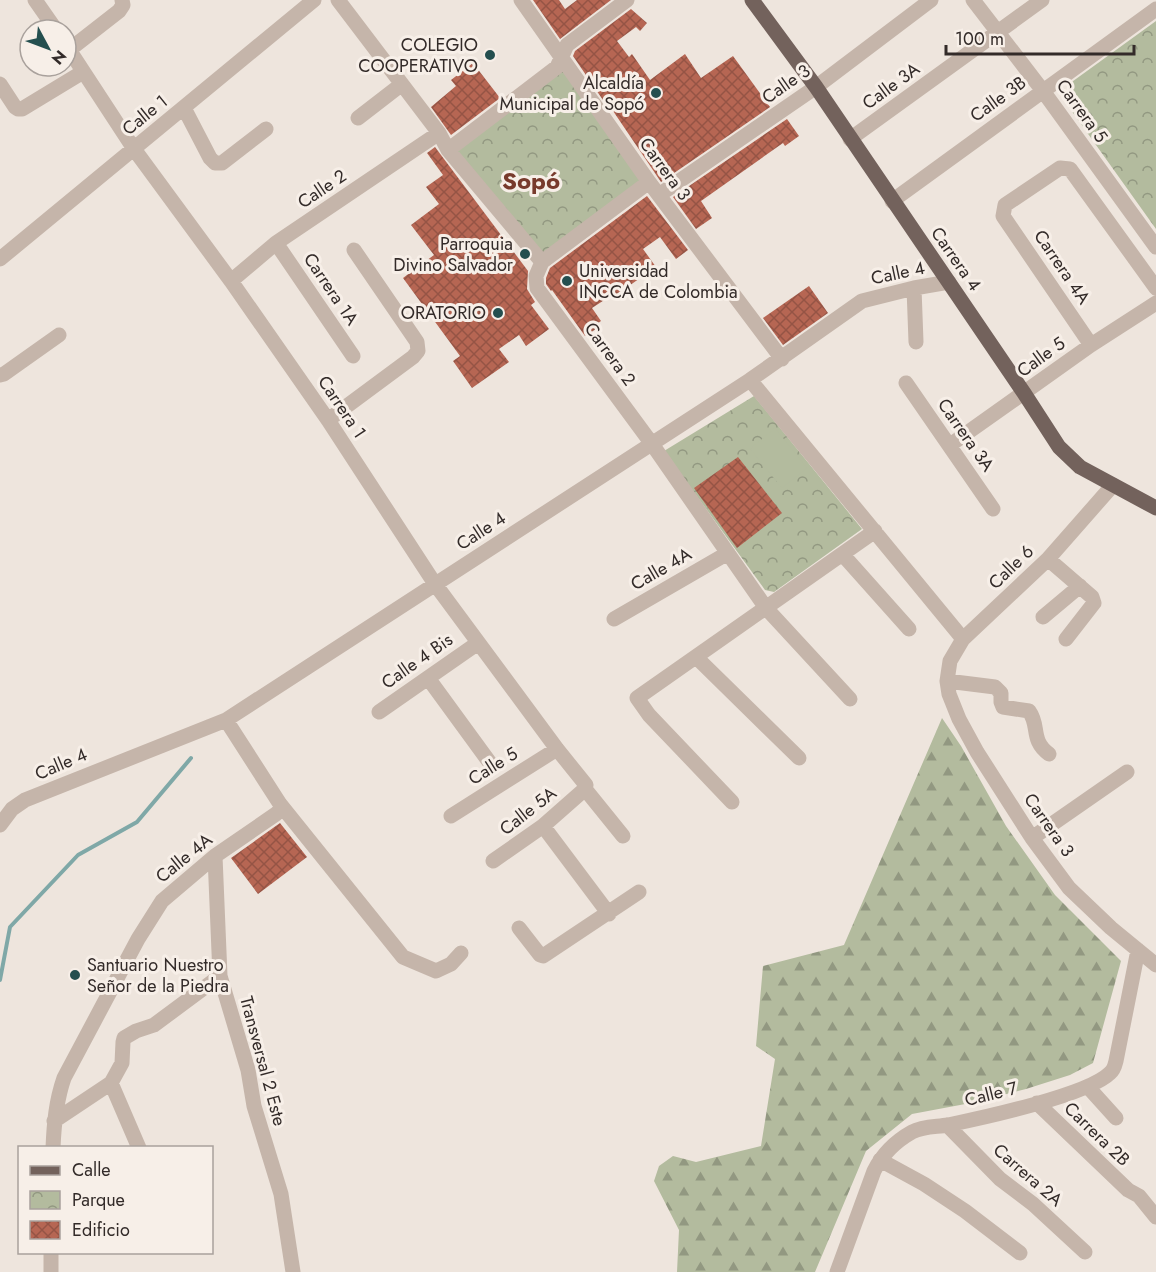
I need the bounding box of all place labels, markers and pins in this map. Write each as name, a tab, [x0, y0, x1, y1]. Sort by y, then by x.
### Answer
place label: COLEGIO COOPERATIVO	[358, 32, 478, 79]
marker: COLEGIO COOPERATIVO	[483, 48, 497, 62]
place label: Alcaldía Municipal de Sopó	[499, 70, 644, 117]
marker: Alcaldía Municipal de Sopó	[649, 86, 663, 100]
place label: Parroquia Divino Salvador	[393, 231, 514, 278]
marker: Parroquia Divino Salvador	[518, 247, 532, 261]
place label: Universidad INCCA de Colombia	[579, 258, 738, 305]
marker: Universidad INCCA de Colombia	[560, 274, 574, 288]
place label: ORATORIO	[401, 300, 486, 326]
marker: ORATORIO	[491, 306, 505, 320]
place label: Santuario Nuestro Señor de la Piedra	[87, 952, 229, 999]
marker: Santuario Nuestro Señor de la Piedra	[68, 968, 82, 982]

